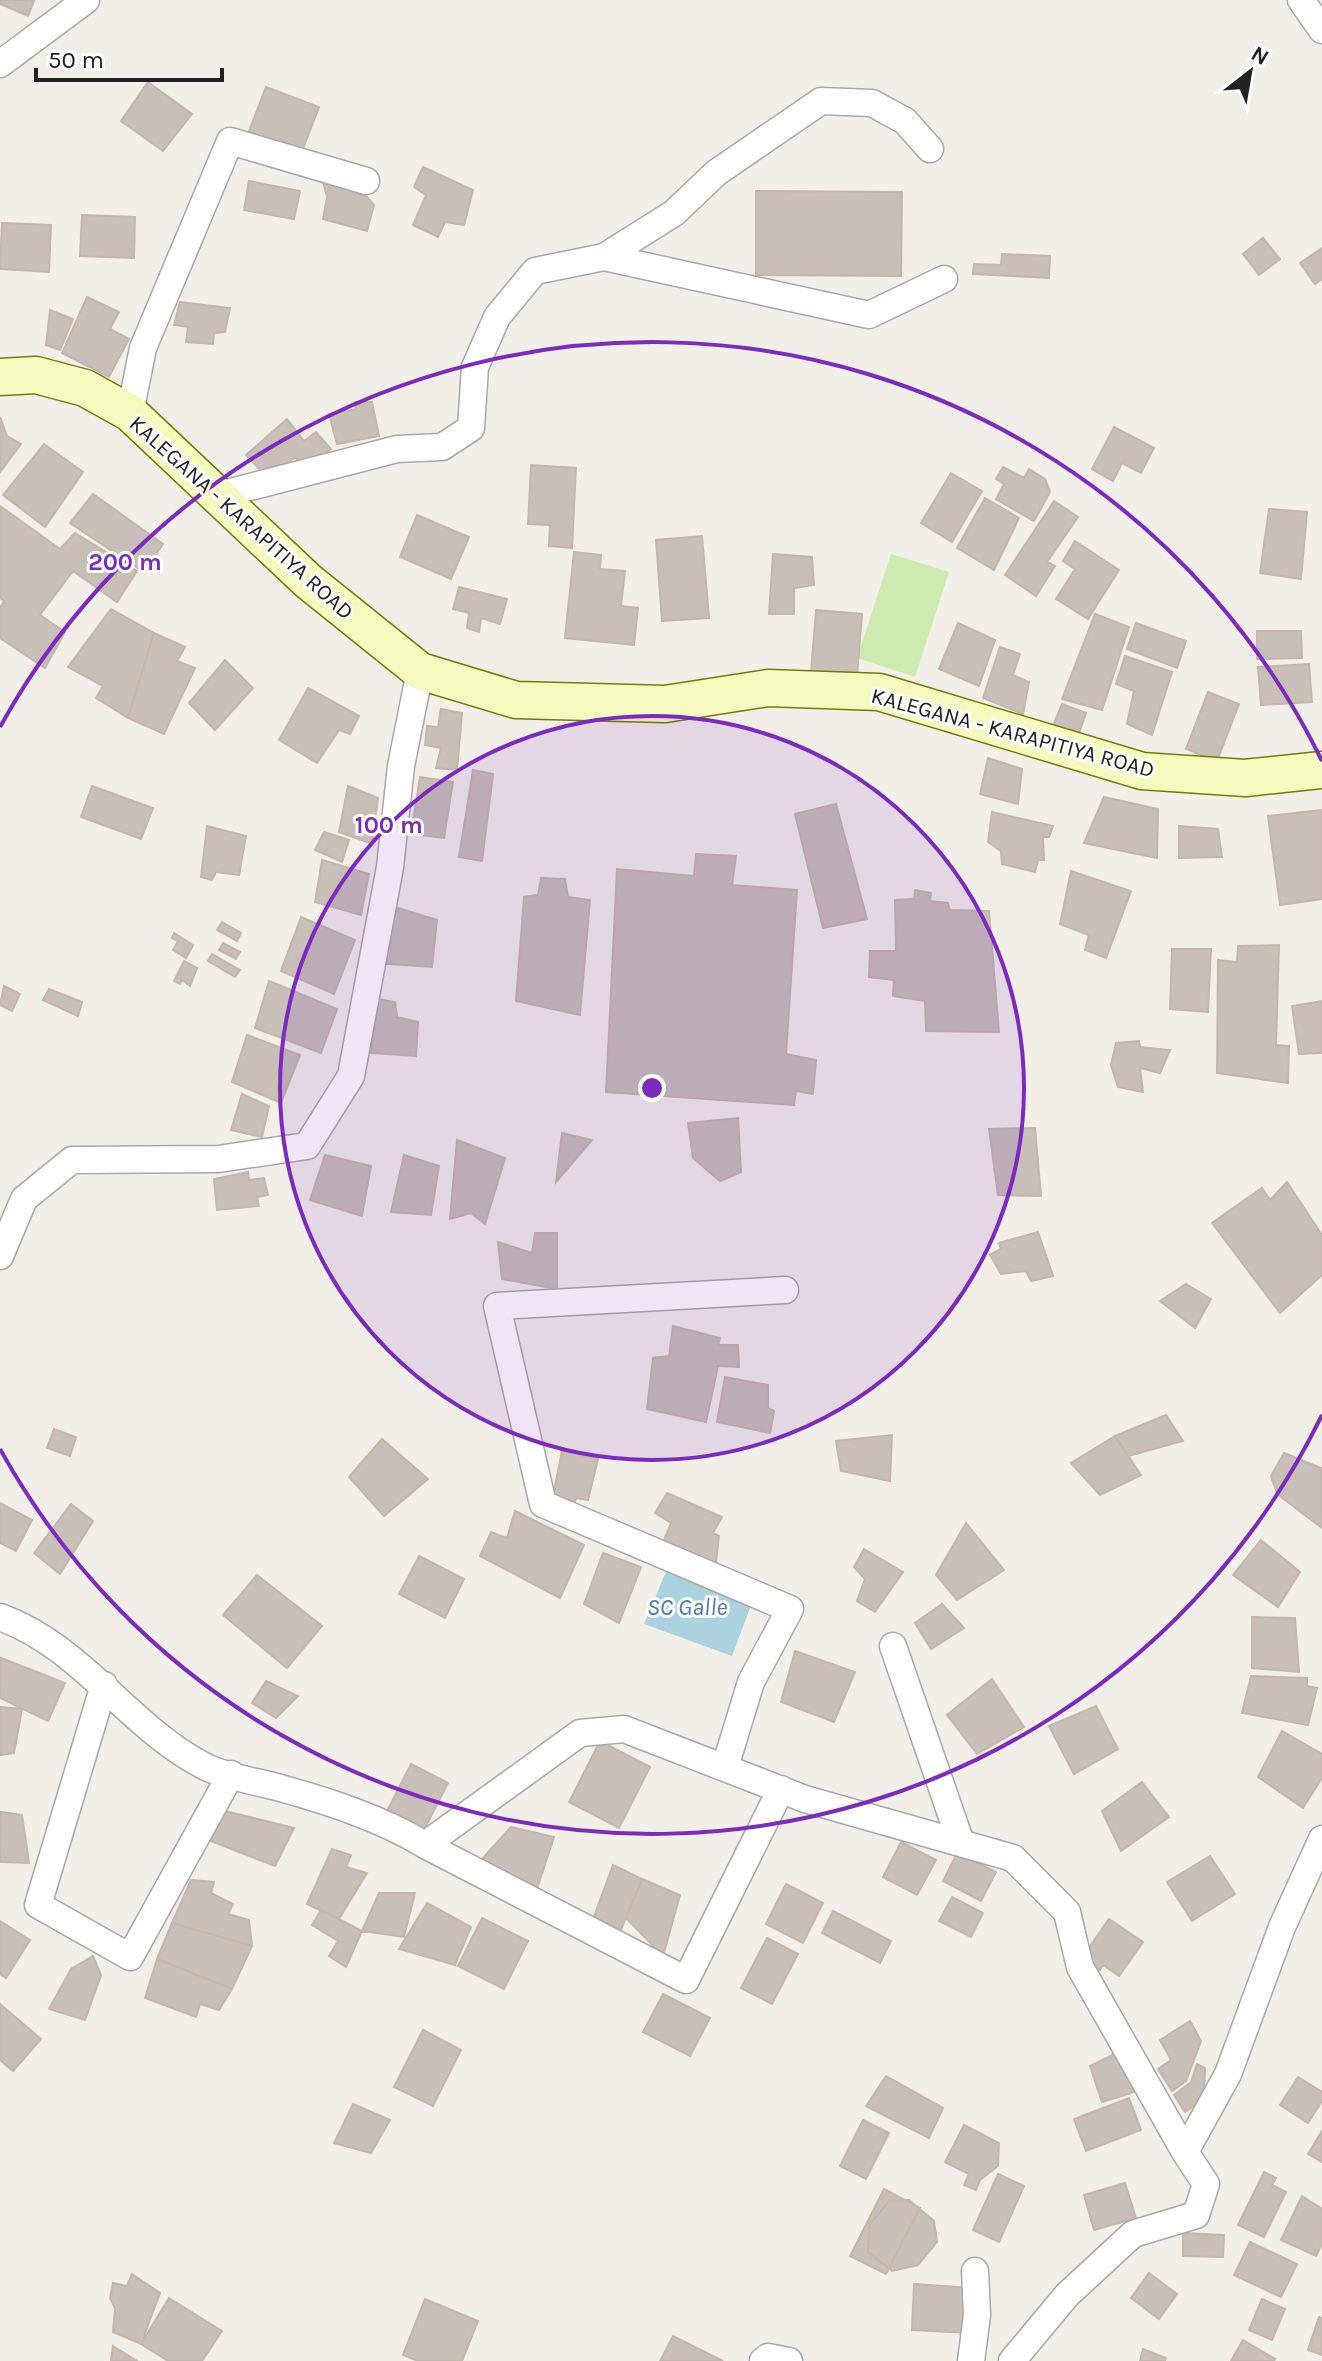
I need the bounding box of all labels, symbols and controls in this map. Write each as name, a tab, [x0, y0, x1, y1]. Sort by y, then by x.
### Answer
scale bar	[36, 32, 222, 82]
north arrow	[1210, 32, 1290, 112]
text: N	[1246, 41, 1273, 71]
text: 50 m	[48, 46, 104, 74]
street label: KALEGANA - KARAPITIYA ROAD	[124, 410, 359, 625]
text: 200 m	[88, 548, 162, 576]
street label: KALEGANA - KARAPITIYA ROAD	[868, 683, 1157, 783]
text: 100 m	[355, 811, 423, 839]
centre of rings	[638, 1074, 666, 1102]
water label: SC Galle	[647, 1593, 727, 1621]

